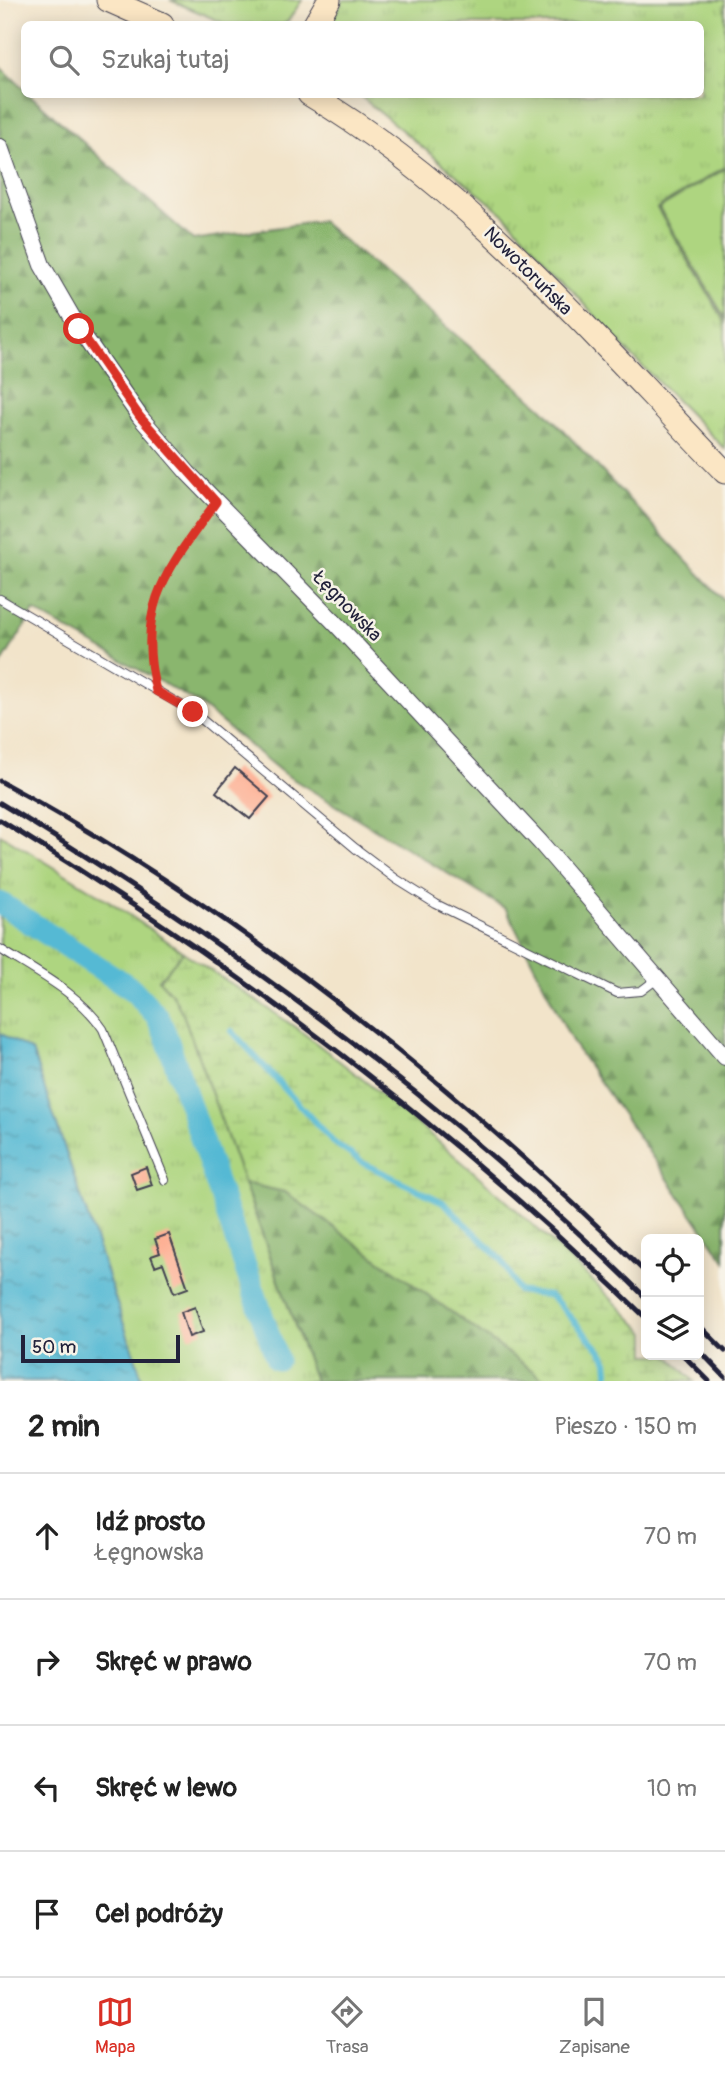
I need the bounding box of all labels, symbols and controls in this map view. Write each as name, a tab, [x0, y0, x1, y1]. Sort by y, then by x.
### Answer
search box	[21, 21, 704, 98]
icon: search	[45, 41, 83, 79]
text: Szukaj tutaj	[101, 44, 229, 76]
street label: Nowotoruńska	[478, 221, 578, 321]
route start	[63, 313, 94, 344]
street label: Łęgnowska	[306, 565, 387, 647]
route end	[177, 696, 208, 727]
map controls	[641, 1234, 704, 1360]
button: locate	[641, 1234, 704, 1297]
button: layers	[641, 1297, 704, 1360]
scale bar	[21, 1332, 180, 1364]
text: 50 m	[32, 1335, 76, 1359]
text: 2 min	[28, 1408, 100, 1445]
text: Pieszo · 150 m	[554, 1412, 697, 1441]
text: Idź prosto	[95, 1506, 205, 1538]
icon: ahead	[28, 1517, 66, 1555]
text: 70 m	[644, 1522, 697, 1551]
text: Łęgnowska	[95, 1538, 204, 1567]
icon: right	[28, 1643, 66, 1681]
text: Skręć w prawo	[95, 1646, 252, 1678]
text: 70 m	[644, 1648, 697, 1677]
icon: left	[28, 1769, 66, 1807]
text: Skręć w lewo	[95, 1772, 237, 1804]
text: 10 m	[647, 1774, 697, 1803]
icon: arrive	[28, 1895, 66, 1933]
text: Cel podróży	[95, 1898, 223, 1930]
tab: Mapa	[95, 1993, 135, 2059]
tab: Trasa	[326, 1993, 369, 2059]
tab: Zapisane	[559, 1993, 630, 2059]

